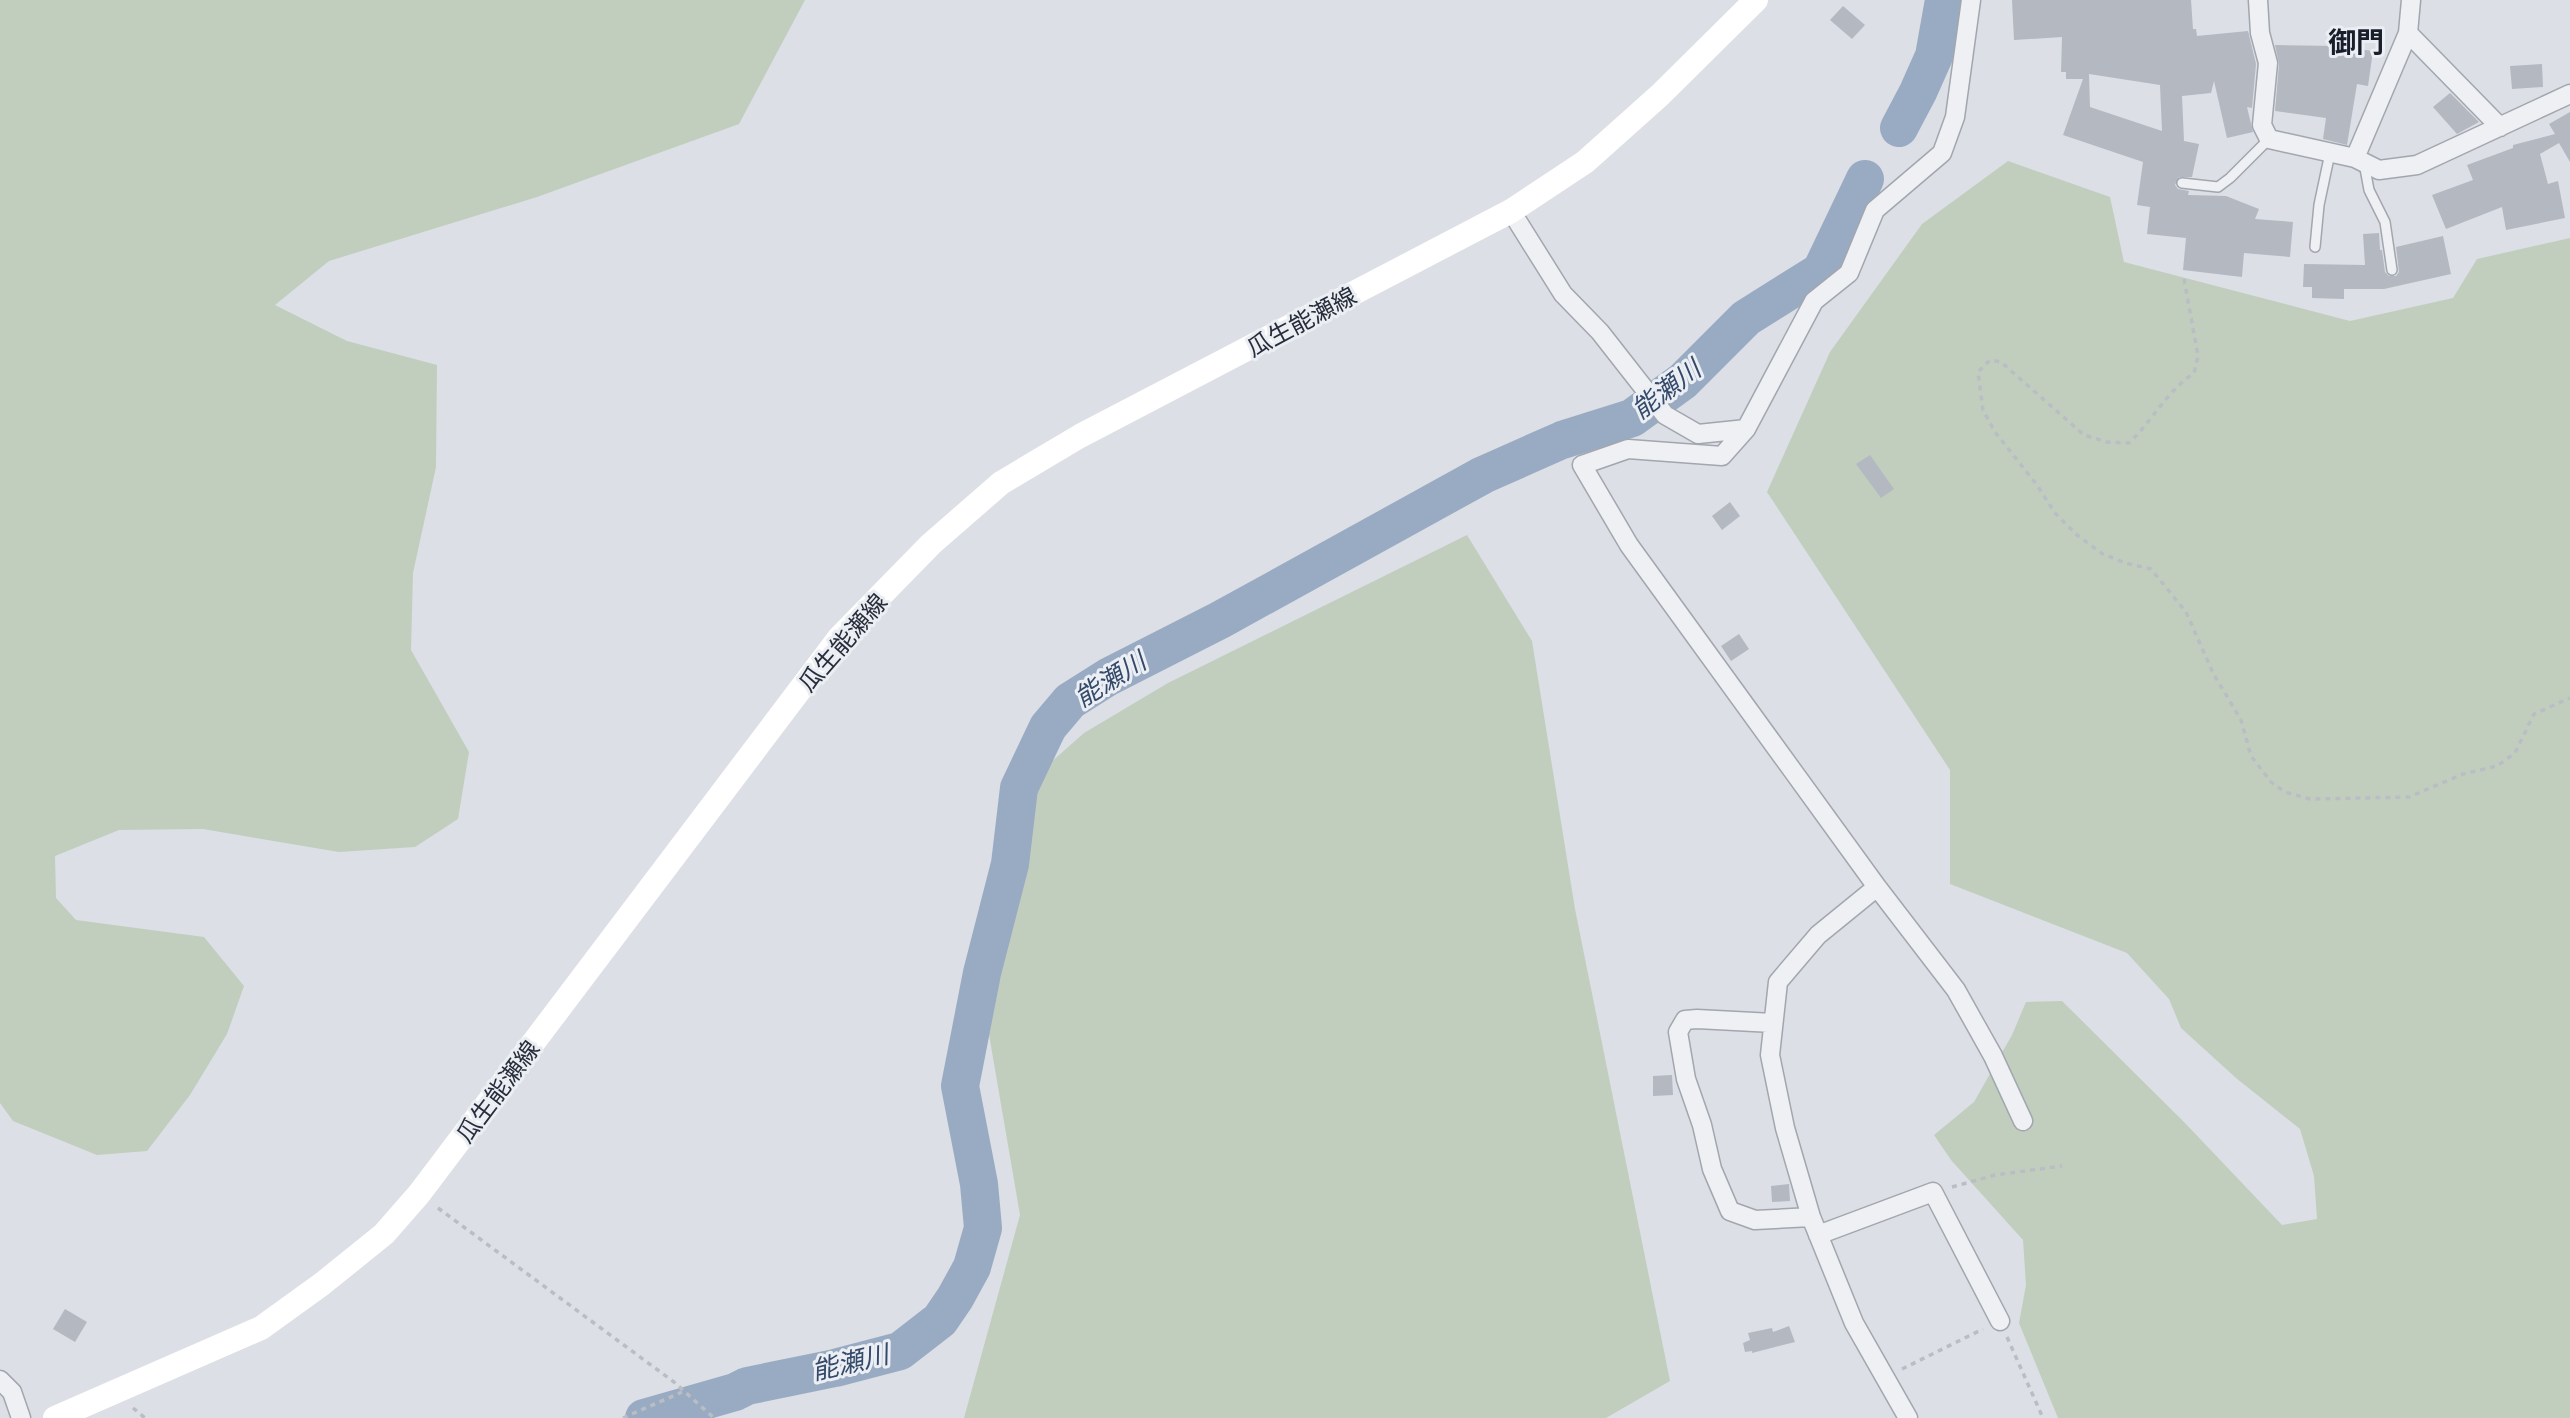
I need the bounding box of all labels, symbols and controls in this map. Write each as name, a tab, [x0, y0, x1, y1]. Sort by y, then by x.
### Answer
district label: 御門	[2328, 25, 2384, 58]
street label: 瓜生能瀬線	[1241, 280, 1361, 362]
water label: 能瀬川	[1626, 351, 1709, 425]
street label: 瓜生能瀬線	[792, 587, 892, 697]
water label: 能瀬川	[1069, 644, 1154, 713]
street label: 瓜生能瀬線	[449, 1034, 545, 1148]
water label: 能瀬川	[809, 1337, 894, 1386]

